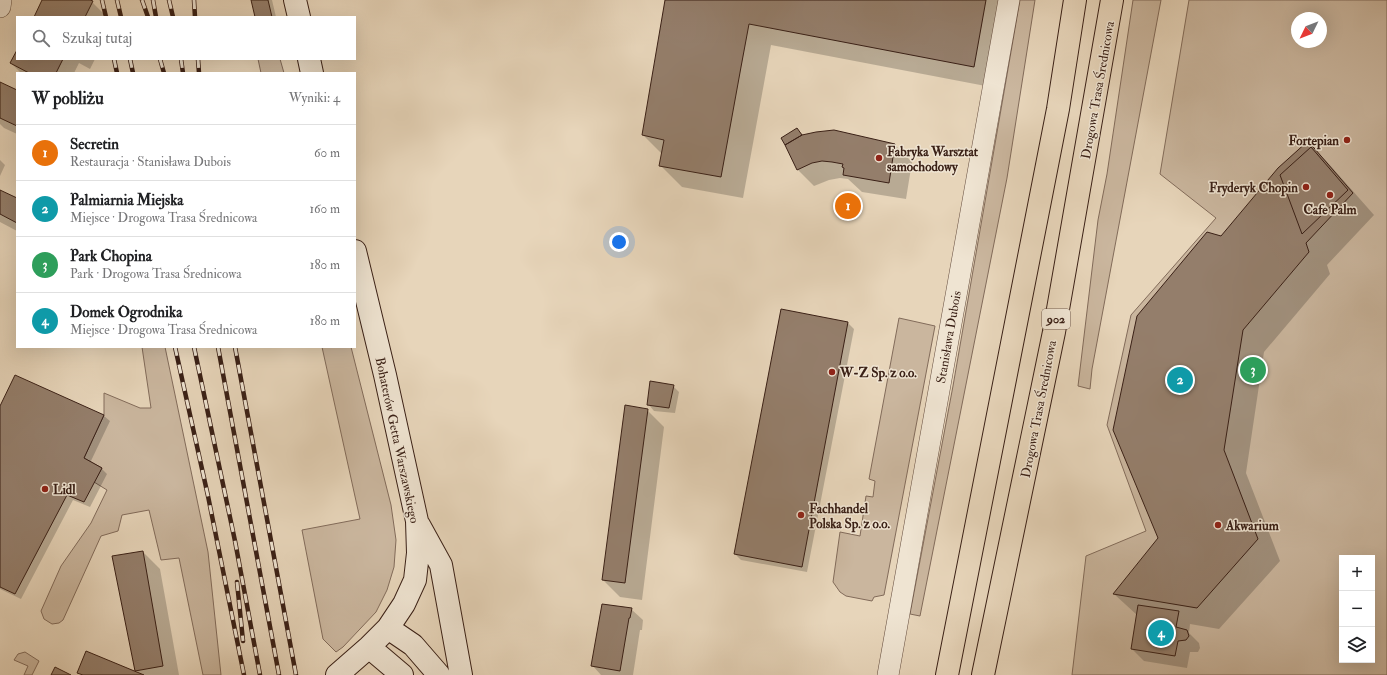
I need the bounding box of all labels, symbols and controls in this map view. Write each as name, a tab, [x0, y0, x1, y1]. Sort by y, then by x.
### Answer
north arrow	[1291, 12, 1327, 48]
search box	[16, 16, 356, 60]
street label: Drogowa Trasa Średnicowa	[1077, 19, 1118, 160]
icon: search	[30, 27, 52, 49]
text: Szukaj tutaj	[62, 29, 132, 48]
text: W pobliżu	[32, 88, 104, 109]
text: Wyniki: 4	[289, 90, 340, 106]
place label: Fortepian	[1288, 133, 1339, 150]
text: Secretin	[70, 135, 119, 154]
marker: Fortepian	[1342, 135, 1352, 145]
place label: Fabryka Warsztat samochodowy	[887, 144, 979, 176]
text: 1	[43, 145, 47, 161]
text: 60 m	[314, 145, 340, 161]
marker: Fabryka Warsztat samochodowy	[874, 153, 884, 163]
text: Restauracja · Stanisława Dubois	[70, 154, 231, 170]
place label: Fryderyk Chopin	[1209, 180, 1298, 197]
marker: Fryderyk Chopin	[1301, 182, 1311, 192]
marker: Cafe Palm	[1325, 190, 1335, 200]
text: Palmiarnia Miejska	[70, 191, 183, 210]
pin: 1	[835, 191, 861, 221]
text: 2	[42, 201, 48, 217]
text: 160 m	[309, 201, 340, 217]
place label: Cafe Palm	[1303, 202, 1358, 218]
text: Miejsce · Drogowa Trasa Średnicowa	[70, 210, 257, 226]
your location	[609, 232, 629, 252]
text: Park Chopina	[70, 247, 152, 266]
text: 3	[43, 257, 48, 273]
text: 180 m	[310, 257, 340, 273]
text: Park · Drogowa Trasa Średnicowa	[70, 266, 242, 282]
street label: Stanisława Dubois	[933, 289, 965, 385]
text: Domek Ogrodnika	[70, 303, 182, 322]
road number: 902	[1042, 309, 1070, 329]
text: 4	[41, 313, 49, 329]
text: 180 m	[310, 313, 340, 329]
text: Miejsce · Drogowa Trasa Średnicowa	[70, 322, 257, 338]
street label: Drogowa Trasa Średnicowa	[1017, 338, 1060, 479]
pin: 3	[1240, 355, 1266, 385]
street label: Bohaterów Getta Warszawskiego	[372, 356, 422, 525]
place label: W-Z Sp. z o.o.	[839, 365, 917, 382]
pin: 2	[1167, 365, 1193, 395]
marker: W-Z Sp. z o.o.	[827, 367, 837, 377]
place label: Lidl	[53, 482, 76, 498]
marker: Lidl	[40, 484, 50, 494]
place label: Fachhandel Polska Sp. z o.o.	[809, 501, 891, 533]
marker: Fachhandel Polska Sp. z o.o.	[796, 510, 806, 520]
place label: Akwarium	[1225, 518, 1280, 534]
marker: Akwarium	[1213, 520, 1223, 530]
map controls	[1339, 555, 1375, 663]
button: +	[1339, 555, 1375, 591]
button: −	[1339, 591, 1375, 627]
pin: 4	[1148, 618, 1174, 648]
button: layers	[1339, 627, 1375, 663]

